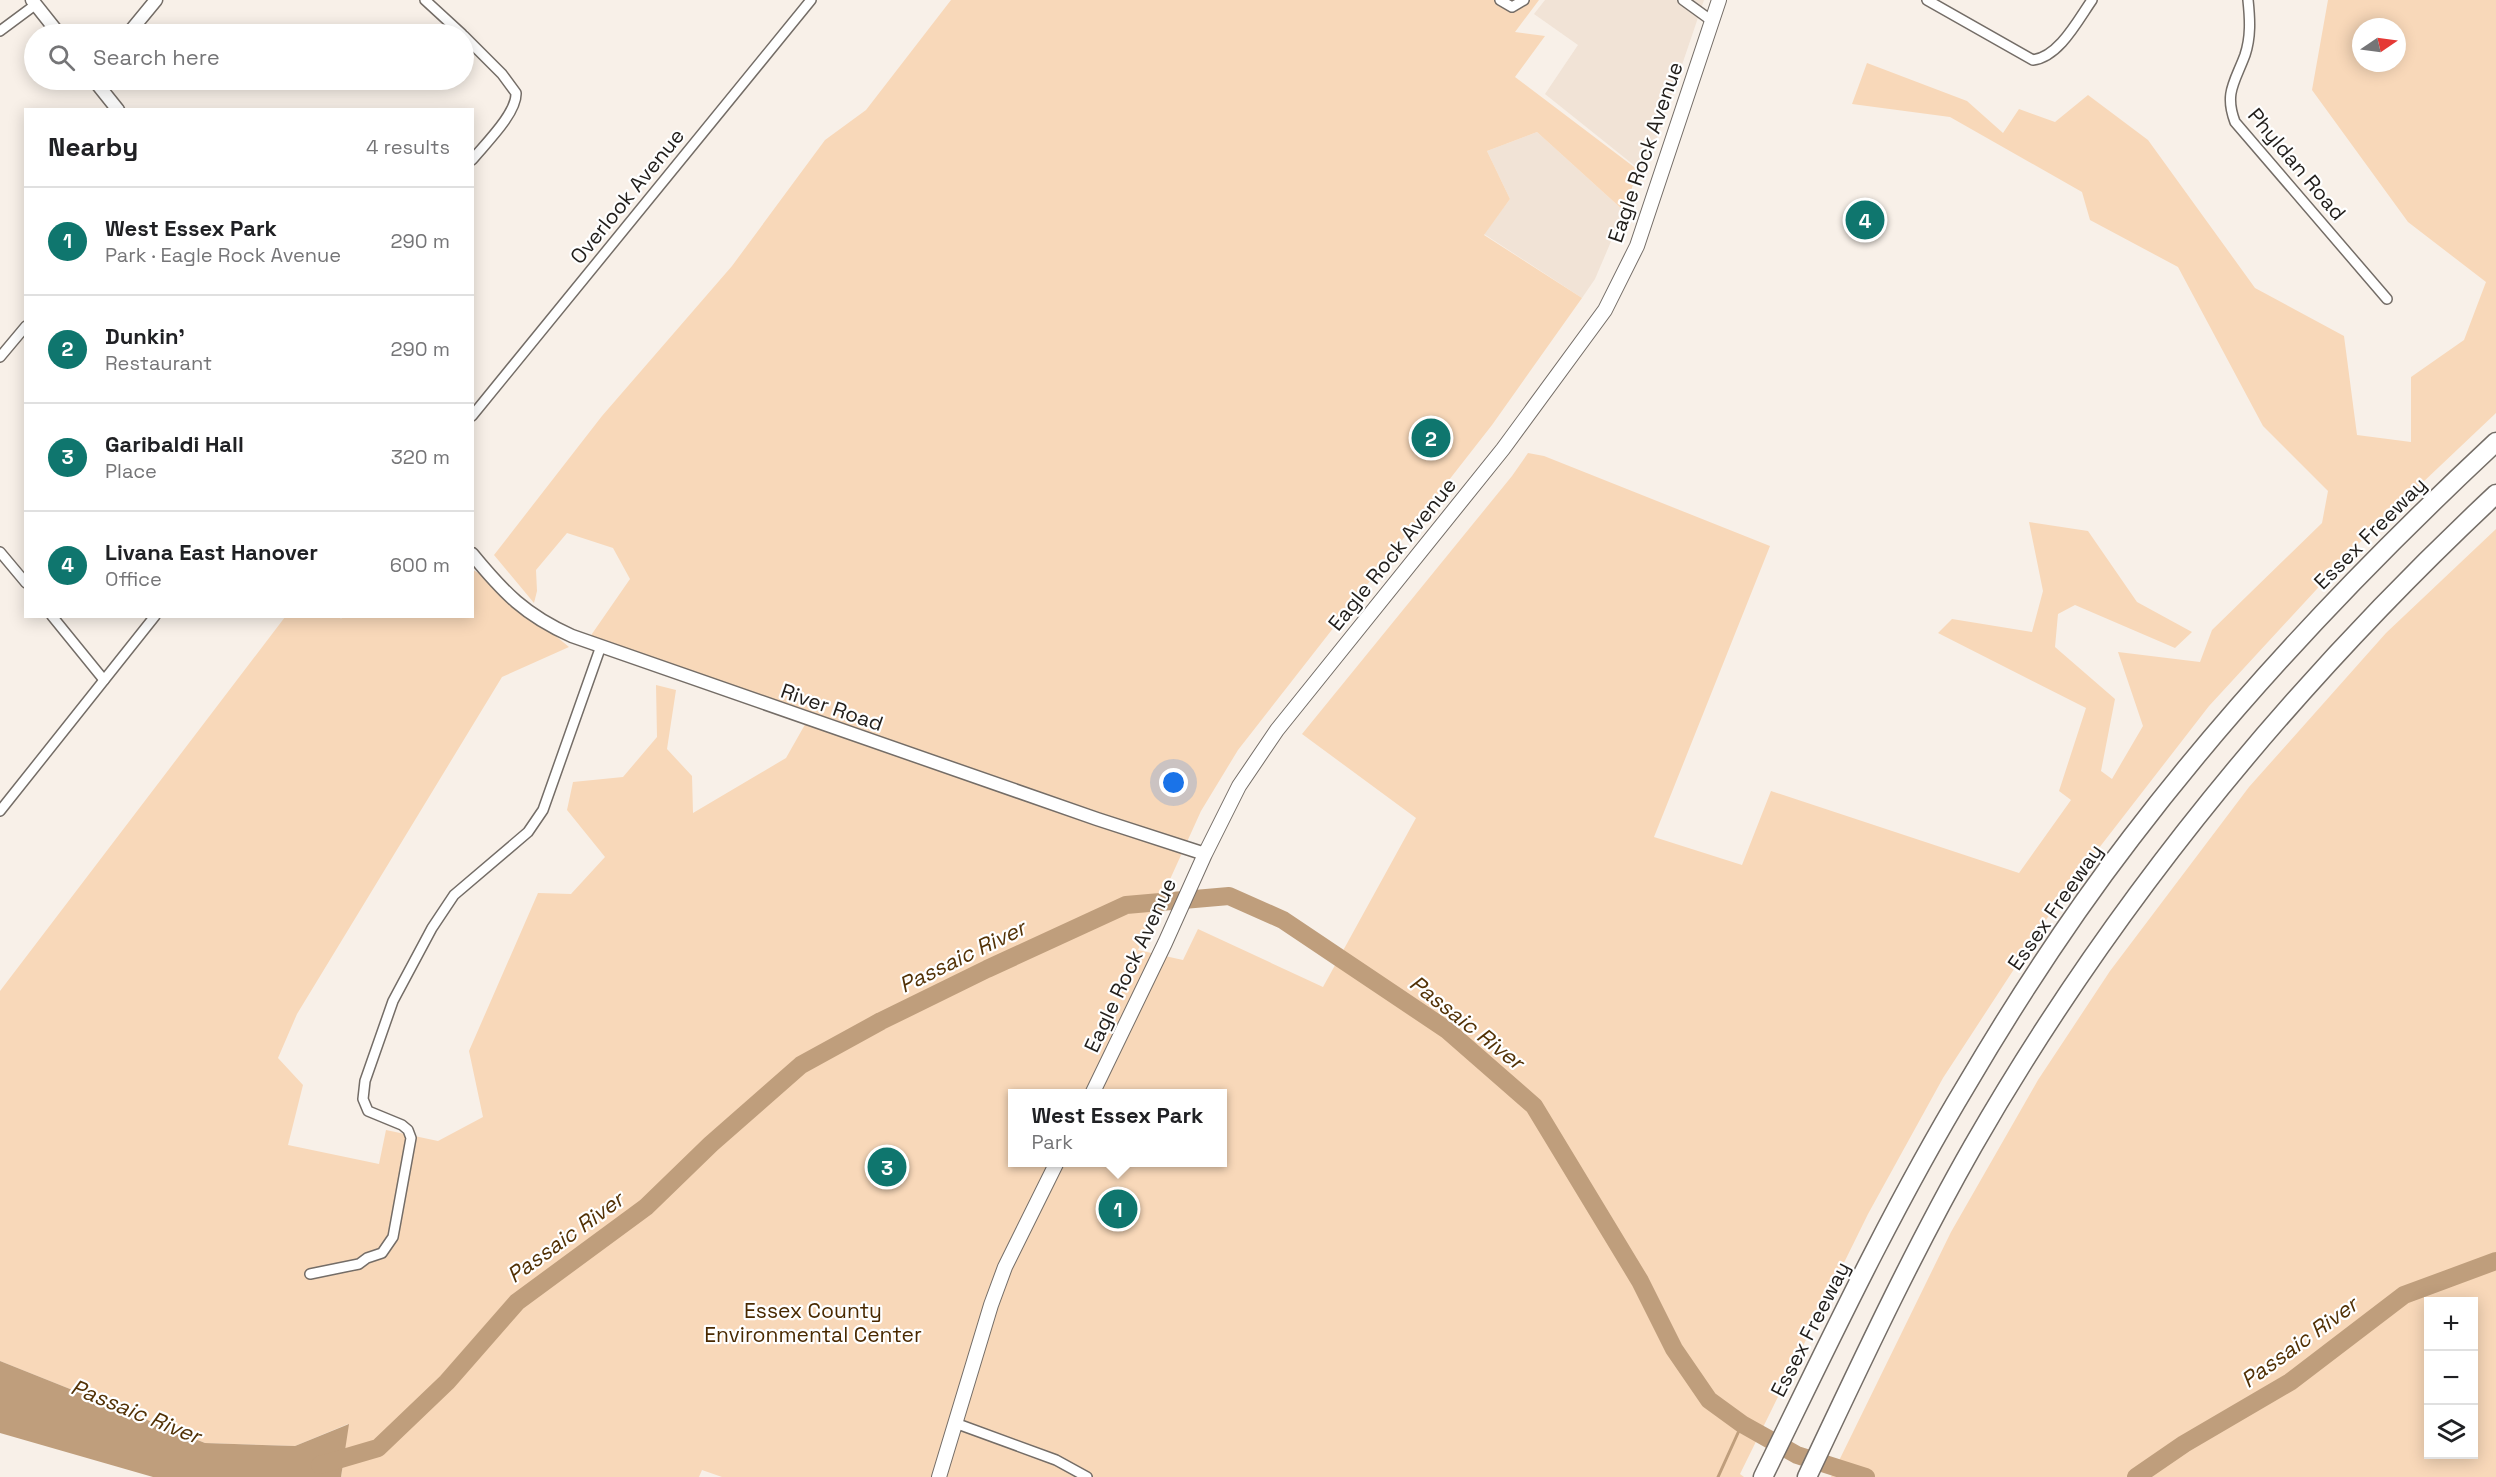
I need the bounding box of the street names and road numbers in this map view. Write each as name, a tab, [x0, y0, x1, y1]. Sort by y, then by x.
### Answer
street label: Eagle Rock Avenue	[1601, 58, 1689, 246]
street label: Phyldan Road	[2242, 102, 2352, 226]
street label: Overlook Avenue	[564, 123, 690, 269]
street label: Essex Freeway	[2308, 471, 2432, 595]
street label: Eagle Rock Avenue	[1322, 472, 1462, 636]
street label: River Road	[777, 677, 887, 737]
street label: Essex Freeway	[2001, 838, 2109, 976]
street label: Eagle Rock Avenue	[1078, 873, 1182, 1057]
street label: Essex Freeway	[1764, 1257, 1856, 1401]

